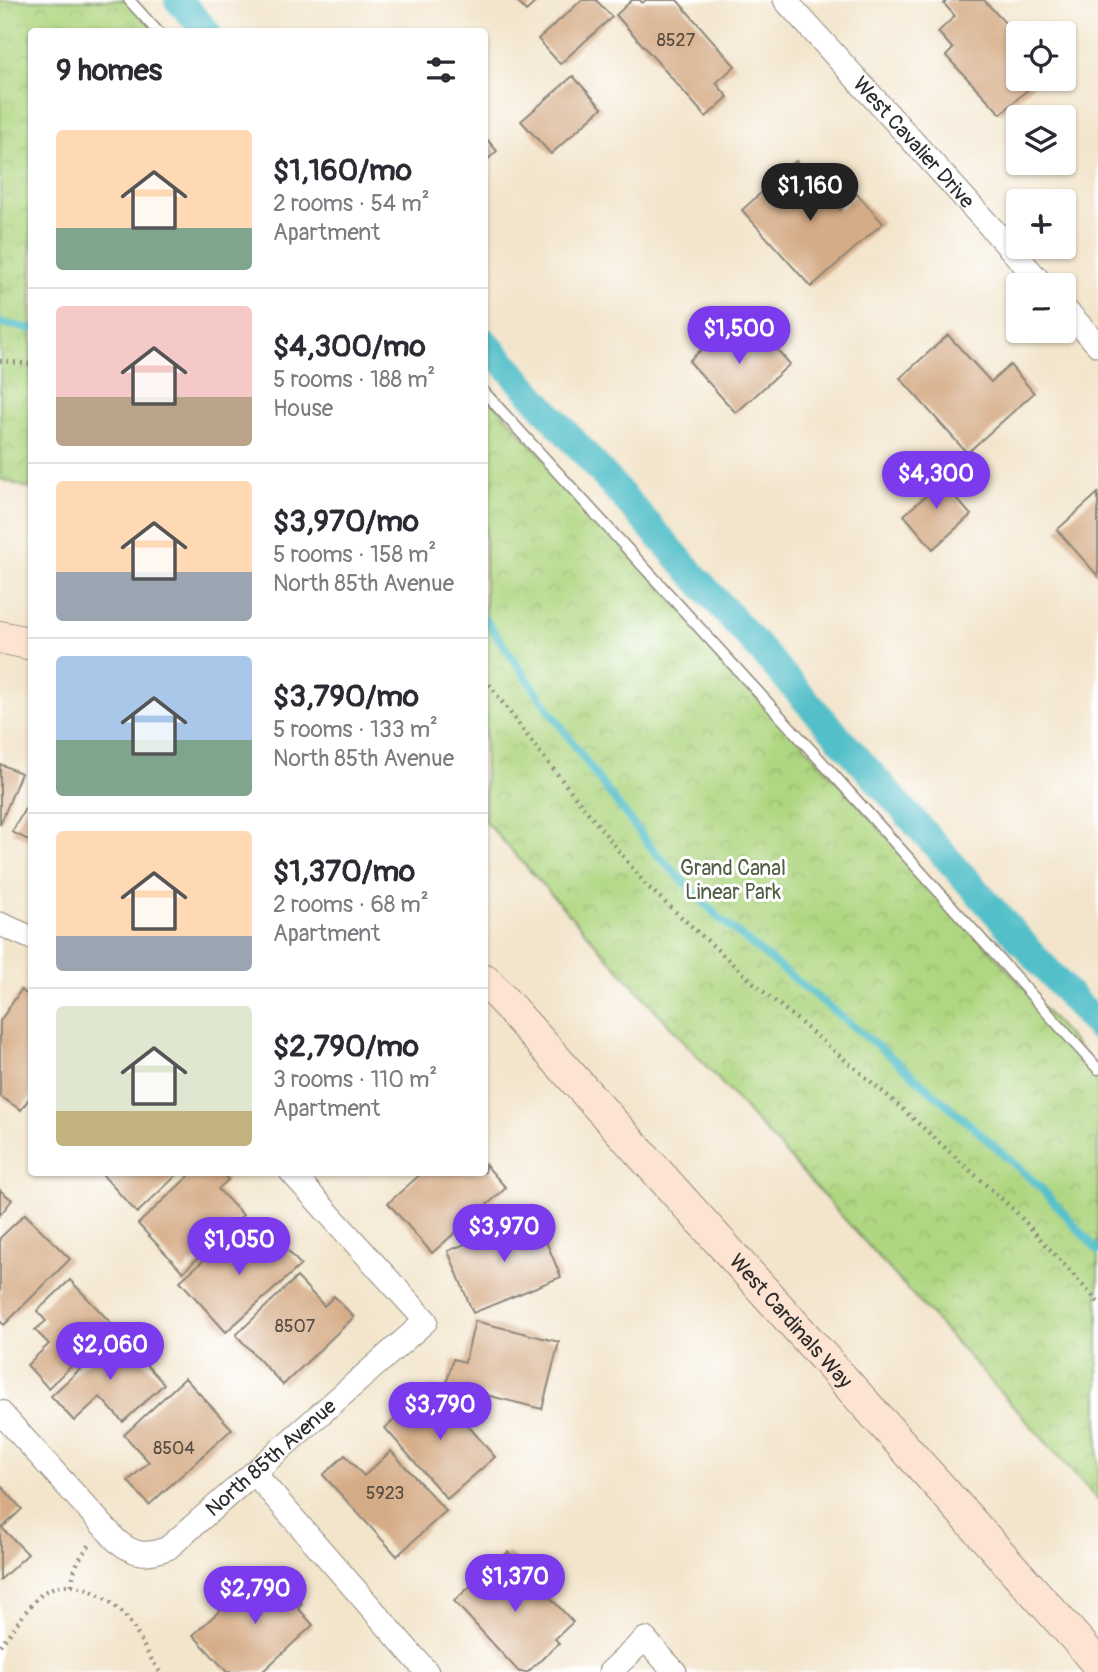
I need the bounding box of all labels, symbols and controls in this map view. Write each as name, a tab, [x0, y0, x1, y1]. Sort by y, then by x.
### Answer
map controls	[1006, 21, 1076, 343]
button: locate	[1006, 21, 1076, 91]
house number: 8527	[657, 29, 696, 52]
icon: filters	[422, 51, 460, 89]
text: 9 homes	[56, 52, 162, 89]
street label: West Cavalier Drive	[847, 71, 981, 214]
button: layers	[1006, 105, 1076, 175]
text: $1,160/mo	[273, 152, 412, 189]
icon: home	[112, 158, 196, 242]
pin: $1,160	[753, 164, 867, 223]
text: $1,160	[777, 171, 843, 200]
text: 2 rooms · 54 m²	[273, 189, 430, 218]
button: +	[1006, 189, 1076, 259]
text: Apartment	[273, 218, 380, 247]
button: −	[1006, 273, 1076, 343]
pin: $1,500	[682, 306, 796, 366]
text: $1,500	[703, 314, 775, 343]
text: $4,300/mo	[273, 328, 426, 365]
icon: home	[112, 334, 196, 418]
text: 5 rooms · 188 m²	[273, 365, 435, 394]
text: House	[273, 394, 333, 423]
pin: $4,300	[879, 452, 993, 511]
text: $4,300	[898, 459, 974, 488]
text: $3,970/mo	[273, 503, 419, 540]
icon: home	[112, 509, 196, 593]
text: 5 rooms · 158 m²	[273, 540, 436, 569]
text: North 85th Avenue	[273, 569, 454, 598]
text: $3,790/mo	[273, 678, 419, 715]
icon: home	[112, 684, 196, 768]
text: 5 rooms · 133 m²	[273, 715, 438, 744]
text: North 85th Avenue	[273, 744, 454, 773]
text: $1,370/mo	[273, 853, 415, 890]
park label: Grand Canal Linear Park	[680, 855, 786, 906]
icon: home	[112, 859, 196, 943]
text: 2 rooms · 68 m²	[273, 890, 429, 919]
text: Apartment	[273, 919, 380, 948]
text: $2,790/mo	[273, 1028, 419, 1065]
icon: home	[112, 1034, 196, 1118]
text: 3 rooms · 110 m²	[273, 1065, 437, 1094]
text: Apartment	[273, 1094, 380, 1123]
pin: $3,970	[447, 1204, 561, 1264]
text: $3,970	[469, 1212, 539, 1241]
pin: $1,050	[182, 1218, 296, 1277]
text: $1,050	[203, 1225, 275, 1254]
street label: West Cardinals Way	[724, 1248, 858, 1394]
house number: 8507	[275, 1315, 316, 1338]
pin: $2,060	[53, 1322, 167, 1382]
text: $2,060	[72, 1330, 148, 1359]
pin: $3,790	[383, 1382, 497, 1442]
text: $3,790	[405, 1390, 475, 1419]
street label: North 85th Avenue	[200, 1392, 342, 1522]
house number: 8504	[153, 1437, 195, 1460]
house number: 5923	[366, 1482, 404, 1505]
pin: $1,370	[458, 1554, 572, 1614]
text: $1,370	[481, 1562, 549, 1591]
pin: $2,790	[198, 1566, 312, 1626]
text: $2,790	[220, 1574, 290, 1603]

